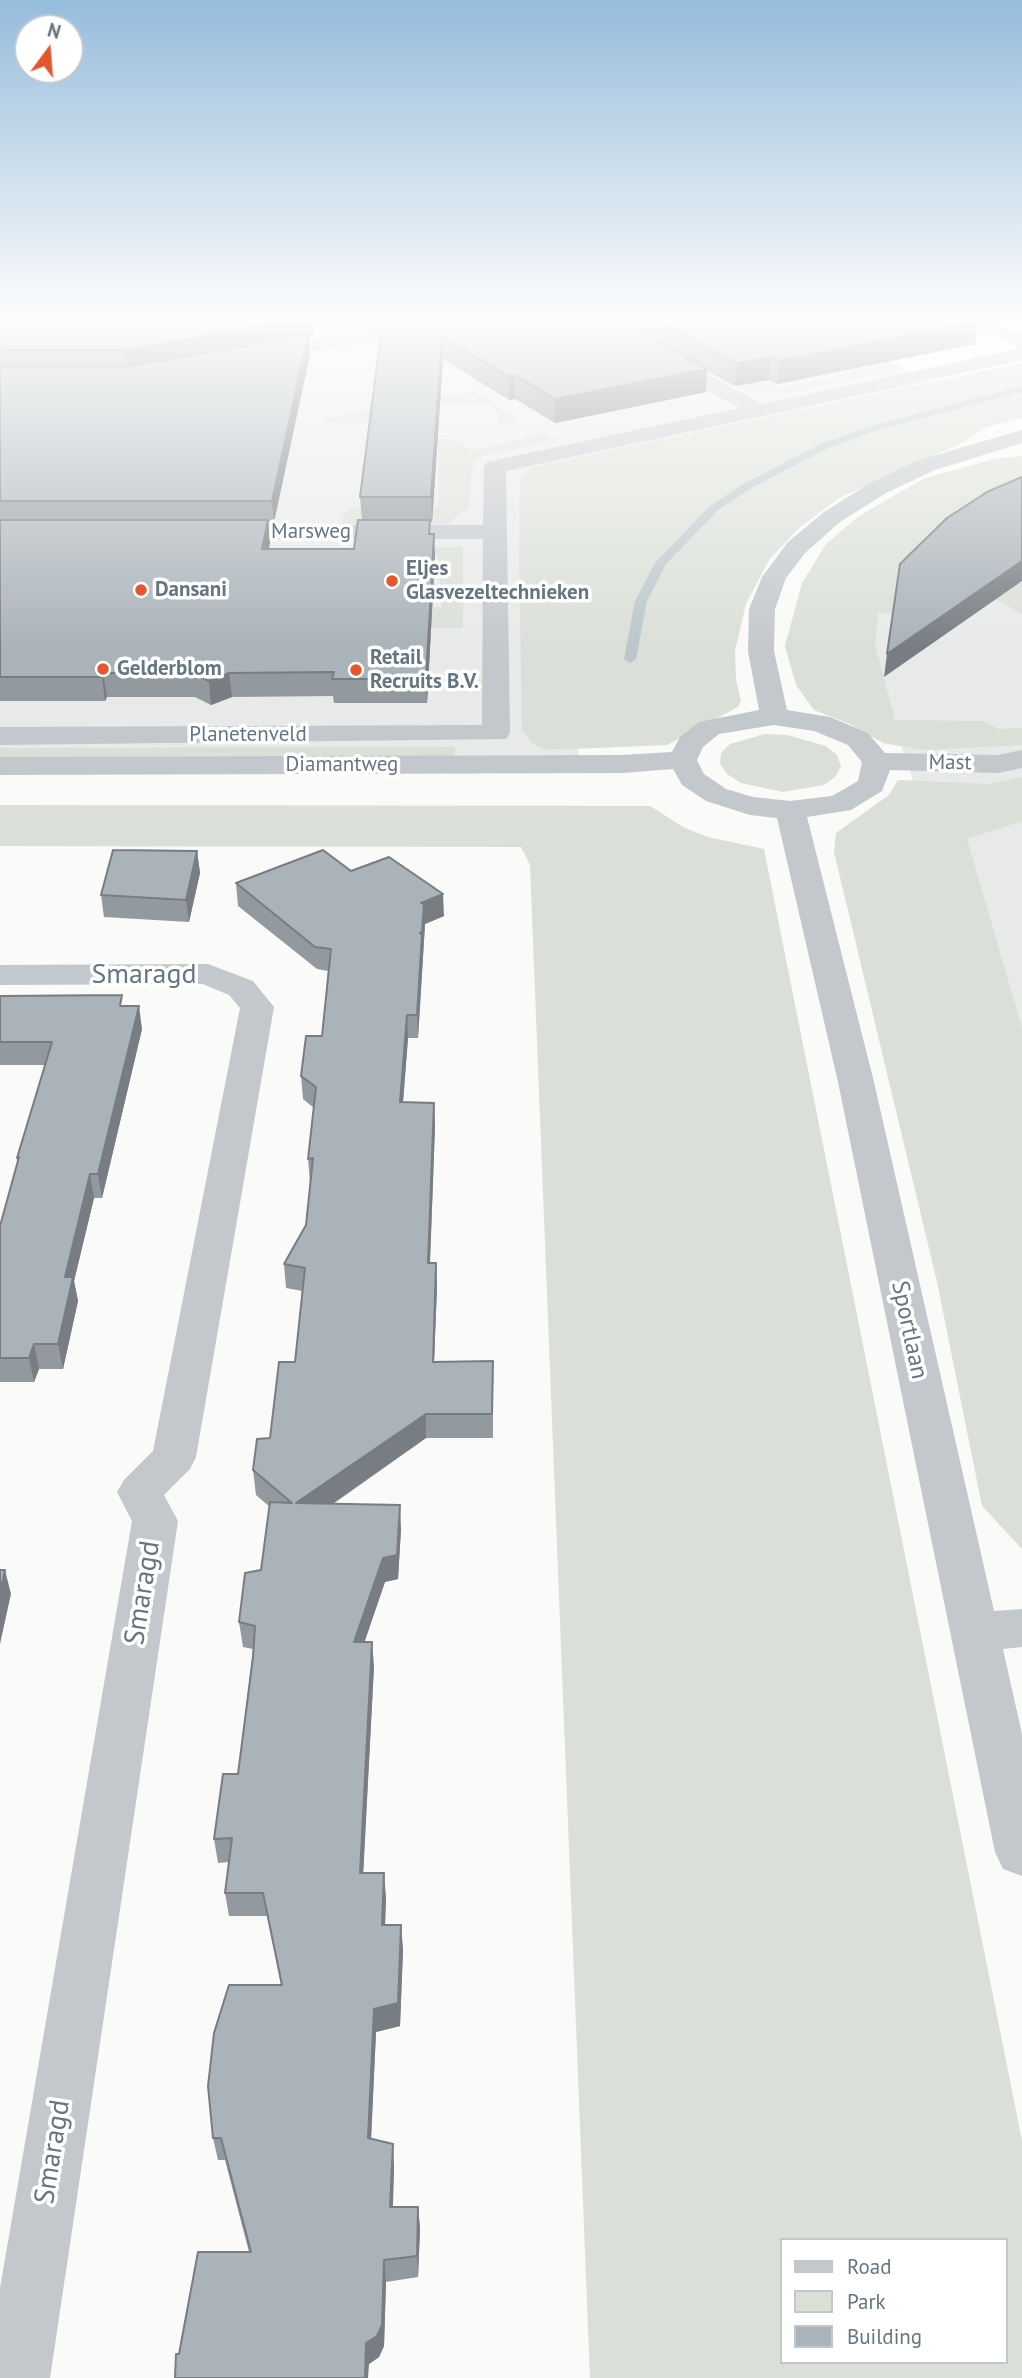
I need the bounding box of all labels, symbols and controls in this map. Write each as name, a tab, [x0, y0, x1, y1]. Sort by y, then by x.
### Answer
north arrow	[14, 14, 84, 84]
text: N	[45, 17, 64, 44]
street label: Marsweg	[271, 519, 351, 545]
place label: Eljes Glasvezeltechnieken	[406, 556, 589, 606]
marker: Eljes Glasvezeltechnieken	[384, 573, 400, 589]
place label: Dansani	[155, 577, 227, 603]
marker: Dansani	[133, 582, 149, 598]
place label: Retail Recruits B.V.	[370, 645, 479, 695]
place label: Gelderblom	[117, 656, 222, 682]
marker: Gelderblom	[95, 661, 111, 677]
marker: Retail Recruits B.V.	[348, 662, 364, 678]
street label: Planetenveld	[189, 722, 307, 748]
street label: Mast	[928, 750, 972, 776]
street label: Diamantweg	[286, 752, 398, 778]
street label: Smaragd	[92, 958, 196, 992]
street label: Sportlaan	[885, 1278, 933, 1382]
street label: Smaragd	[118, 1539, 168, 1647]
street label: Smaragd	[28, 2098, 78, 2206]
legend	[780, 2238, 1008, 2364]
text: Road	[847, 2253, 891, 2280]
text: Park	[847, 2288, 886, 2315]
text: Building	[847, 2323, 922, 2350]

